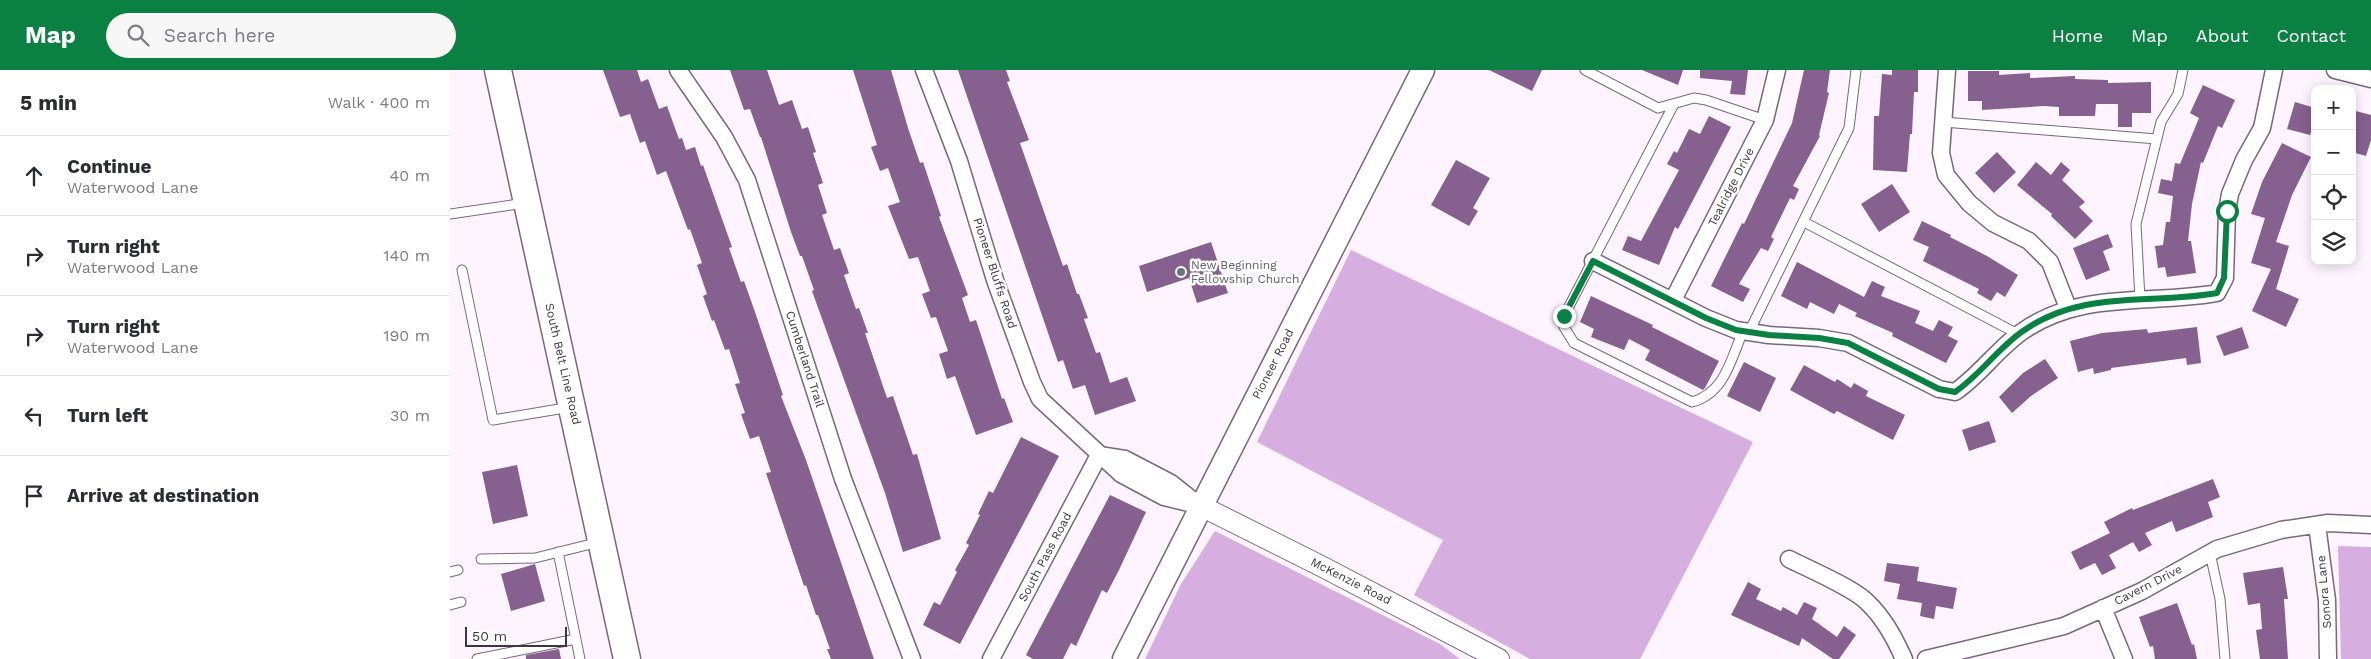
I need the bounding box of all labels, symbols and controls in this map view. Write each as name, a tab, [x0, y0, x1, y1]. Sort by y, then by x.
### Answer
search box	[106, 13, 456, 58]
text: Map	[25, 21, 76, 49]
icon: search	[124, 21, 152, 49]
text: Search here	[164, 24, 275, 47]
text: Home	[2052, 25, 2103, 46]
text: Map	[2131, 25, 2168, 46]
text: About	[2196, 25, 2248, 46]
text: Contact	[2276, 25, 2346, 46]
map controls	[2311, 85, 2356, 265]
button: +	[2311, 85, 2356, 130]
text: 5 min	[20, 90, 77, 115]
text: Walk · 400 m	[328, 93, 430, 112]
button: −	[2311, 130, 2356, 175]
street label: Tealridge Drive	[1705, 145, 1757, 229]
text: Continue	[67, 155, 151, 178]
icon: ahead	[20, 162, 48, 190]
text: 40 m	[390, 166, 430, 185]
button: locate	[2311, 175, 2356, 220]
text: Waterwood Lane	[67, 178, 199, 197]
route start	[2216, 200, 2239, 223]
street label: Pioneer Bluffs Road	[970, 216, 1020, 330]
button: layers	[2311, 220, 2356, 265]
text: Turn right	[67, 235, 160, 258]
icon: right	[20, 242, 48, 270]
text: 140 m	[383, 246, 430, 265]
text: Waterwood Lane	[67, 258, 199, 277]
place label: New Beginning Fellowship Church	[1191, 258, 1299, 286]
marker: New Beginning Fellowship Church	[1175, 266, 1187, 278]
street label: South Belt Line Road	[542, 302, 584, 426]
route end	[1553, 305, 1576, 328]
street label: Cumberland Trail	[783, 309, 827, 409]
text: Turn right	[67, 315, 160, 338]
icon: right	[20, 322, 48, 350]
text: 190 m	[383, 326, 430, 345]
street label: Pioneer Road	[1249, 327, 1297, 401]
text: Waterwood Lane	[67, 338, 199, 357]
icon: left	[20, 402, 48, 430]
text: Turn left	[67, 404, 148, 427]
text: 30 m	[390, 406, 430, 425]
icon: arrive	[20, 482, 48, 510]
text: Arrive at destination	[67, 484, 259, 507]
street label: South Pass Road	[1016, 510, 1074, 604]
street label: McKenzie Road	[1308, 555, 1394, 607]
street label: Sonora Lane	[2314, 555, 2334, 629]
street label: Cavern Drive	[2112, 562, 2184, 608]
scale bar	[465, 624, 568, 647]
text: 50 m	[472, 628, 507, 644]

